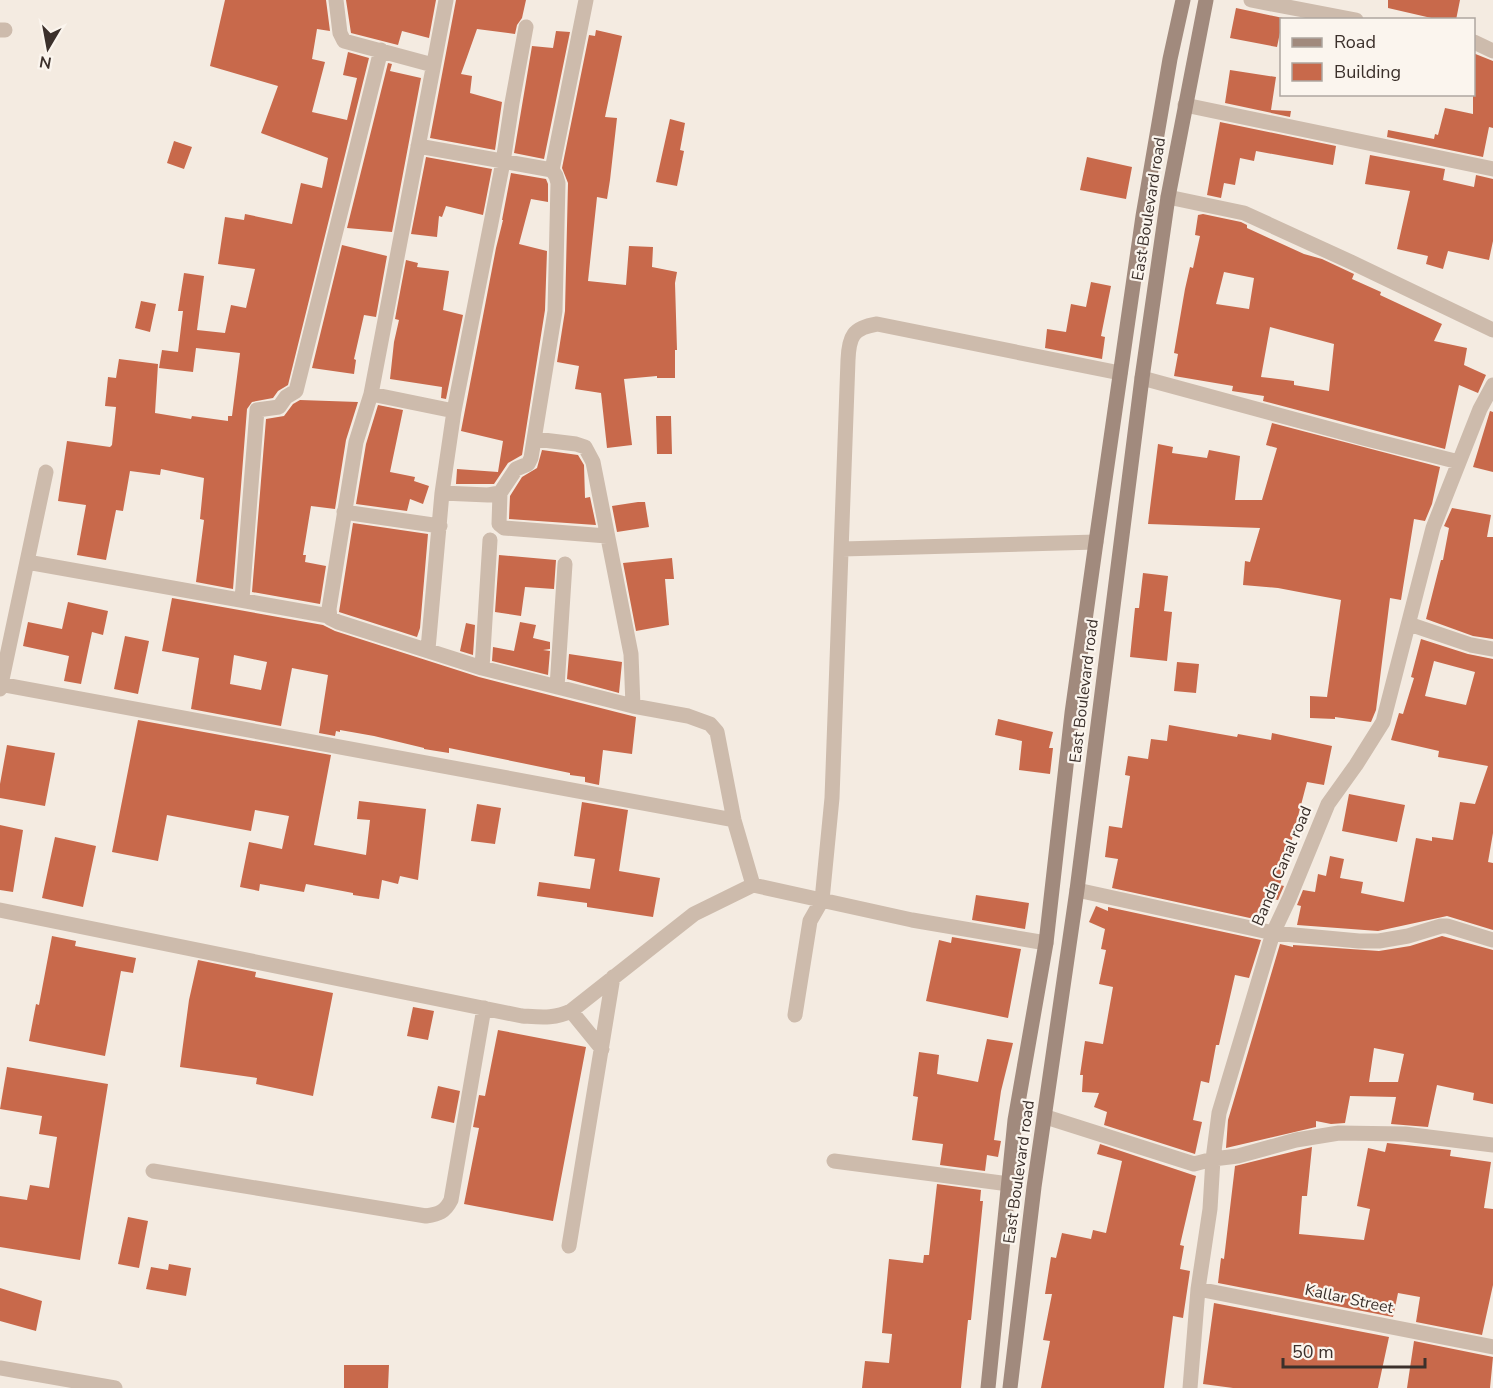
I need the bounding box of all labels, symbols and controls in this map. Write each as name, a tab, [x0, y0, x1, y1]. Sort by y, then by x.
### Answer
north arrow	[18, 18, 78, 78]
legend	[1280, 18, 1475, 96]
text: Road	[1334, 30, 1376, 54]
text: N	[38, 50, 53, 74]
text: Building	[1334, 60, 1401, 84]
street label: East Boulevard road	[1127, 136, 1171, 282]
street label: East Boulevard road	[1064, 618, 1104, 764]
street label: Banda Canal road	[1247, 803, 1317, 929]
street label: East Boulevard road	[998, 1099, 1040, 1245]
street label: Kallar Street	[1303, 1279, 1396, 1319]
scale bar	[1283, 1331, 1426, 1369]
text: 50 m	[1292, 1340, 1334, 1364]

